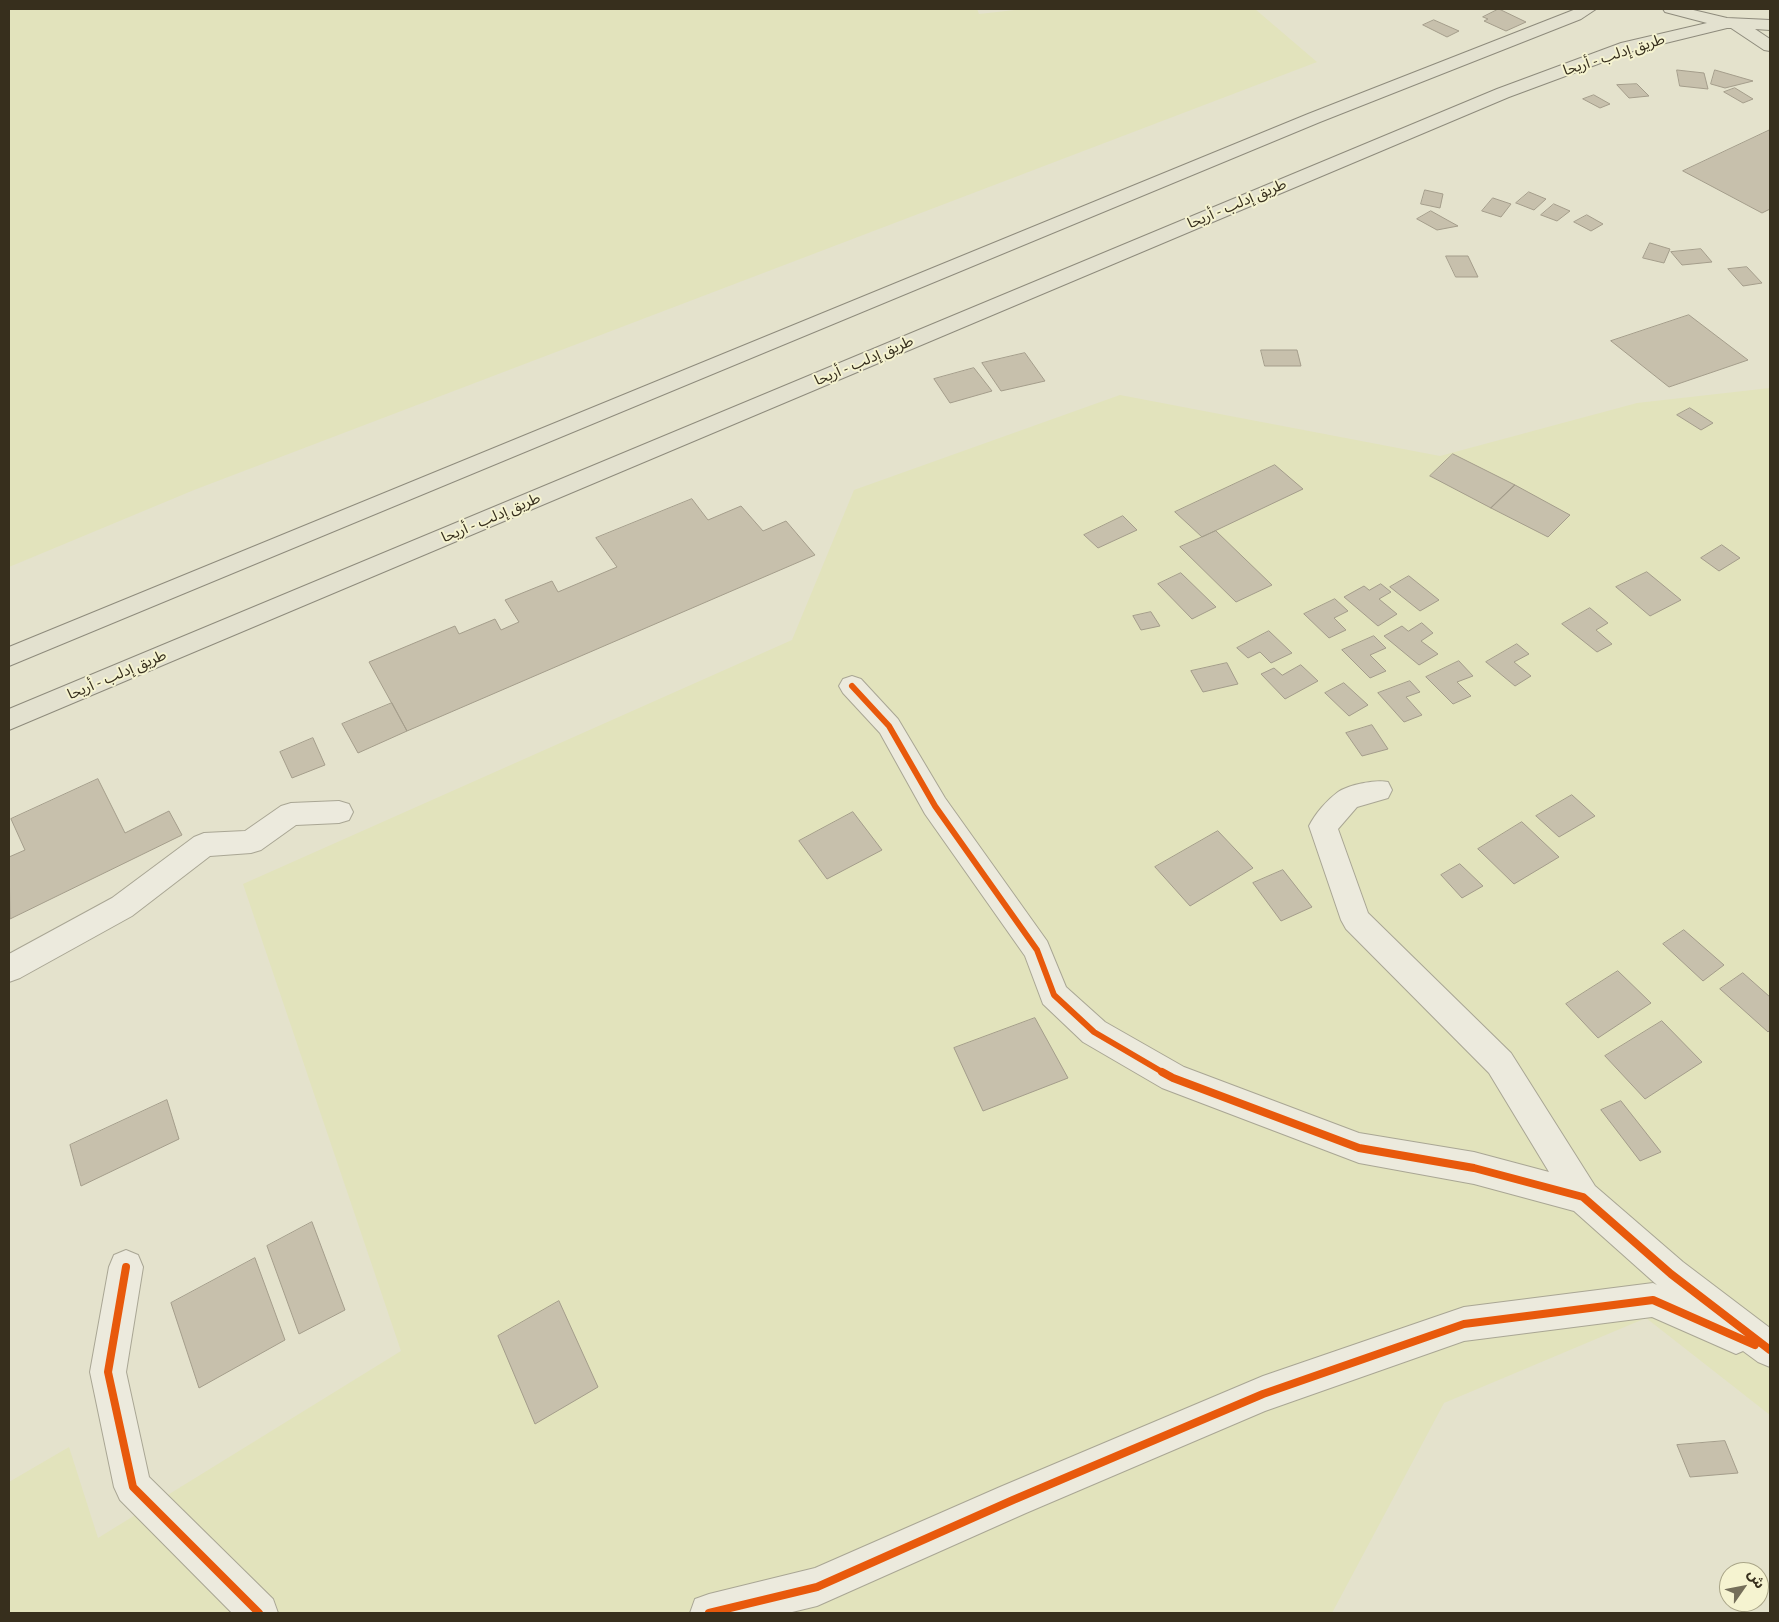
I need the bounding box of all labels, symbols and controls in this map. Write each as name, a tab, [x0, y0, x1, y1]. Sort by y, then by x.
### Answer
street label: طريق إدلب - أريحا	[1561, 30, 1667, 80]
street label: طريق إدلب - أريحا	[1185, 175, 1289, 233]
street label: طريق إدلب - أريحا	[812, 332, 916, 390]
street label: طريق إدلب - أريحا	[439, 489, 543, 547]
street label: طريق إدلب - أريحا	[65, 646, 169, 704]
north arrow	[1719, 1562, 1769, 1612]
text: ش	[1744, 1566, 1769, 1592]

